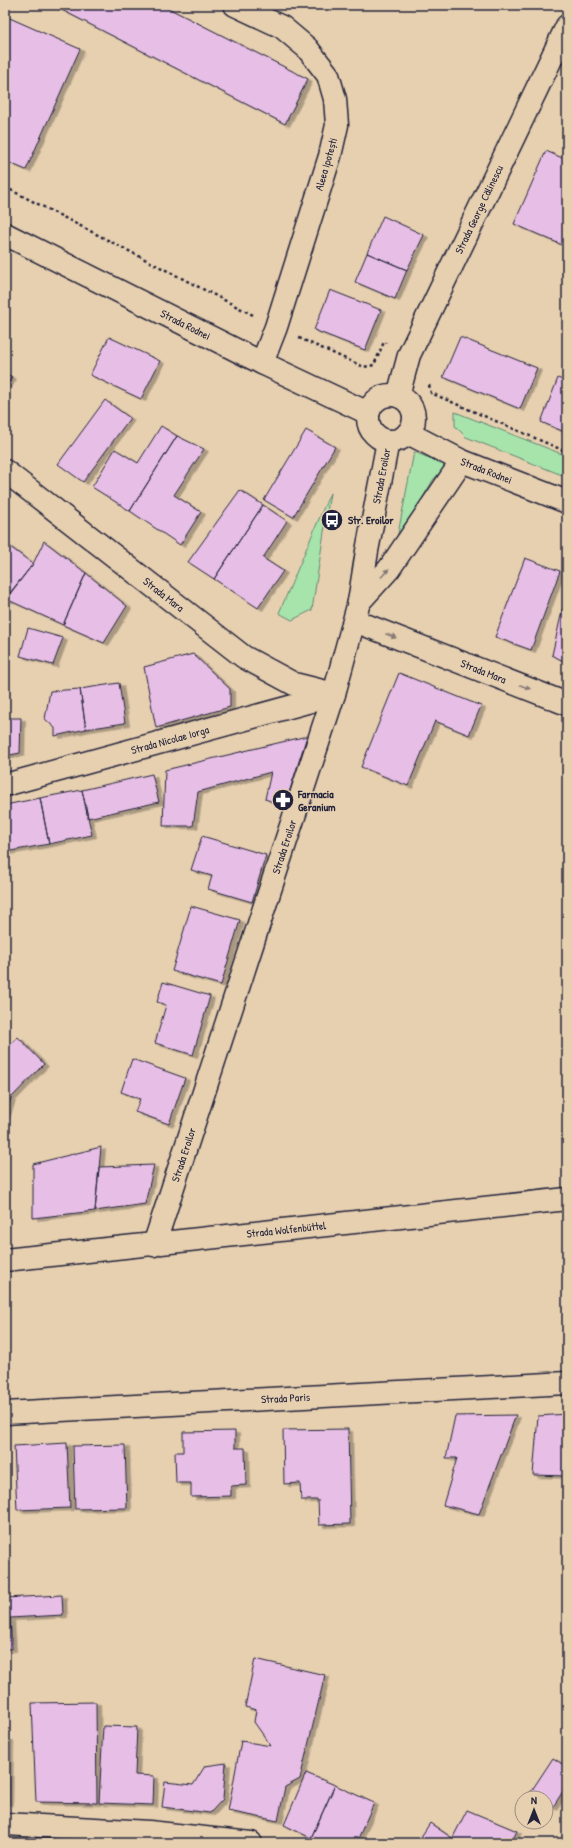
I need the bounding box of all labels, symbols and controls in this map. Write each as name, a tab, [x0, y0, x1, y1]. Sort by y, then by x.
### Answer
street label: Aleea Ipotești	[312, 136, 340, 192]
street label: Strada George Călinescu	[452, 162, 506, 256]
street label: Strada Rodnei	[158, 306, 213, 343]
street label: Strada Eroilor	[369, 446, 394, 505]
street label: Strada Rodnei	[459, 454, 514, 487]
bus stop icon: Str. Eroilor	[319, 507, 345, 533]
place label: Str. Eroilor	[348, 513, 394, 527]
one-way arrow	[381, 568, 390, 579]
street label: Strada Mara	[140, 574, 187, 615]
one-way arrow	[385, 633, 397, 639]
street label: Strada Mara	[459, 656, 509, 687]
one-way arrow	[520, 685, 532, 691]
street label: Strada Nicolae Iorga	[129, 722, 211, 757]
pharmacy icon: Farmacia Geranium	[270, 787, 296, 813]
place label: Farmacia Geranium	[297, 787, 336, 814]
street label: Strada Eroilor	[269, 817, 300, 876]
street label: Strada Eroilor	[168, 1125, 199, 1184]
street label: Strada Wolfenbüttel	[246, 1218, 327, 1241]
street label: Strada Paris	[261, 1390, 311, 1406]
north arrow	[514, 1790, 554, 1830]
text: N	[531, 1793, 537, 1807]

